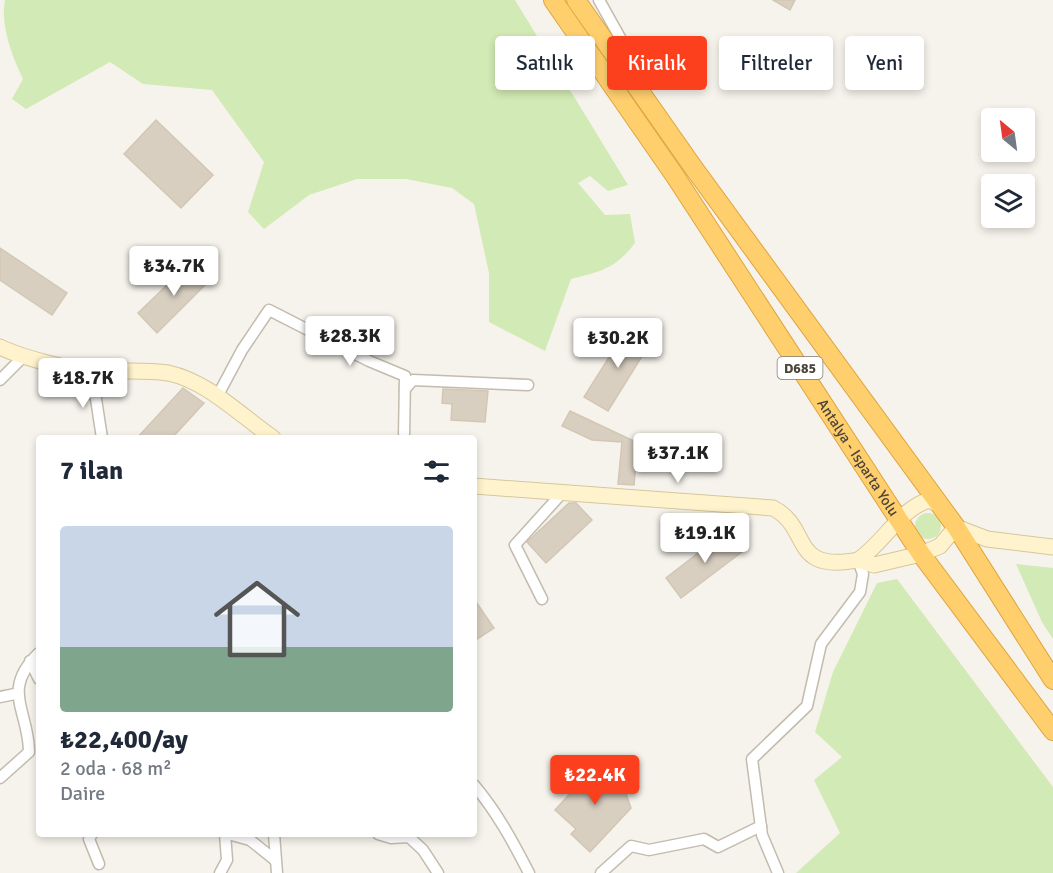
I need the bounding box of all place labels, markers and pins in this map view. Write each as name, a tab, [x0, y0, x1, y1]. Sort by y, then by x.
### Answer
pin: ₺34.7K	[125, 246, 223, 297]
pin: ₺28.3K	[301, 316, 399, 367]
pin: ₺30.2K	[569, 318, 667, 369]
pin: ₺18.7K	[34, 358, 132, 409]
pin: ₺37.1K	[629, 433, 727, 484]
pin: ₺19.1K	[656, 513, 754, 564]
pin: ₺22.4K	[546, 755, 644, 806]

